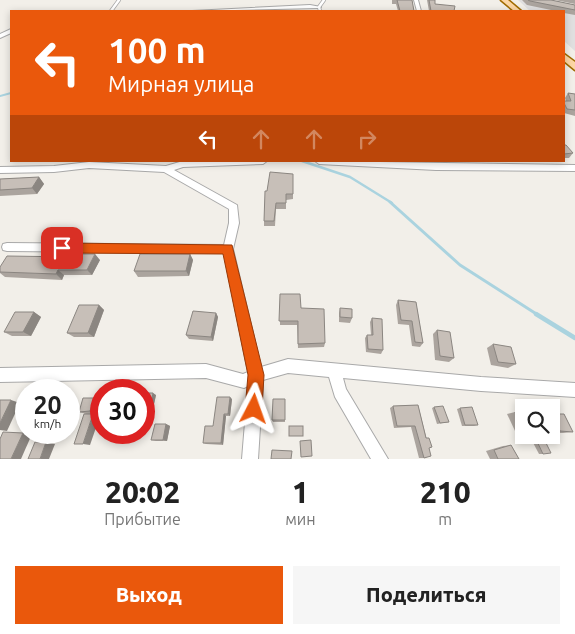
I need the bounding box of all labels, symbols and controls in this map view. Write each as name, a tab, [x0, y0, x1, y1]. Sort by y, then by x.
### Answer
icon: left	[25, 30, 90, 95]
text: 100 m	[108, 30, 206, 70]
text: Мирная улица	[108, 71, 254, 96]
icon: left	[194, 125, 222, 153]
icon: ahead	[247, 125, 275, 153]
icon: ahead	[300, 125, 328, 153]
icon: right	[353, 125, 381, 153]
pin	[41, 227, 83, 269]
icon: arrive	[48, 234, 76, 262]
speed limit sign: 30	[90, 379, 155, 444]
position arrow	[227, 382, 279, 434]
text: 20	[33, 391, 62, 419]
map controls	[515, 399, 560, 444]
button: search	[515, 399, 560, 444]
text: km/h	[34, 417, 61, 430]
text: 20:02	[105, 475, 180, 509]
text: 1	[292, 475, 309, 509]
text: 210	[420, 475, 471, 509]
text: Прибытие	[104, 510, 181, 528]
text: мин	[285, 510, 316, 528]
text: m	[438, 510, 452, 528]
button: Выход	[15, 566, 283, 624]
button: Поделиться	[293, 566, 560, 624]

